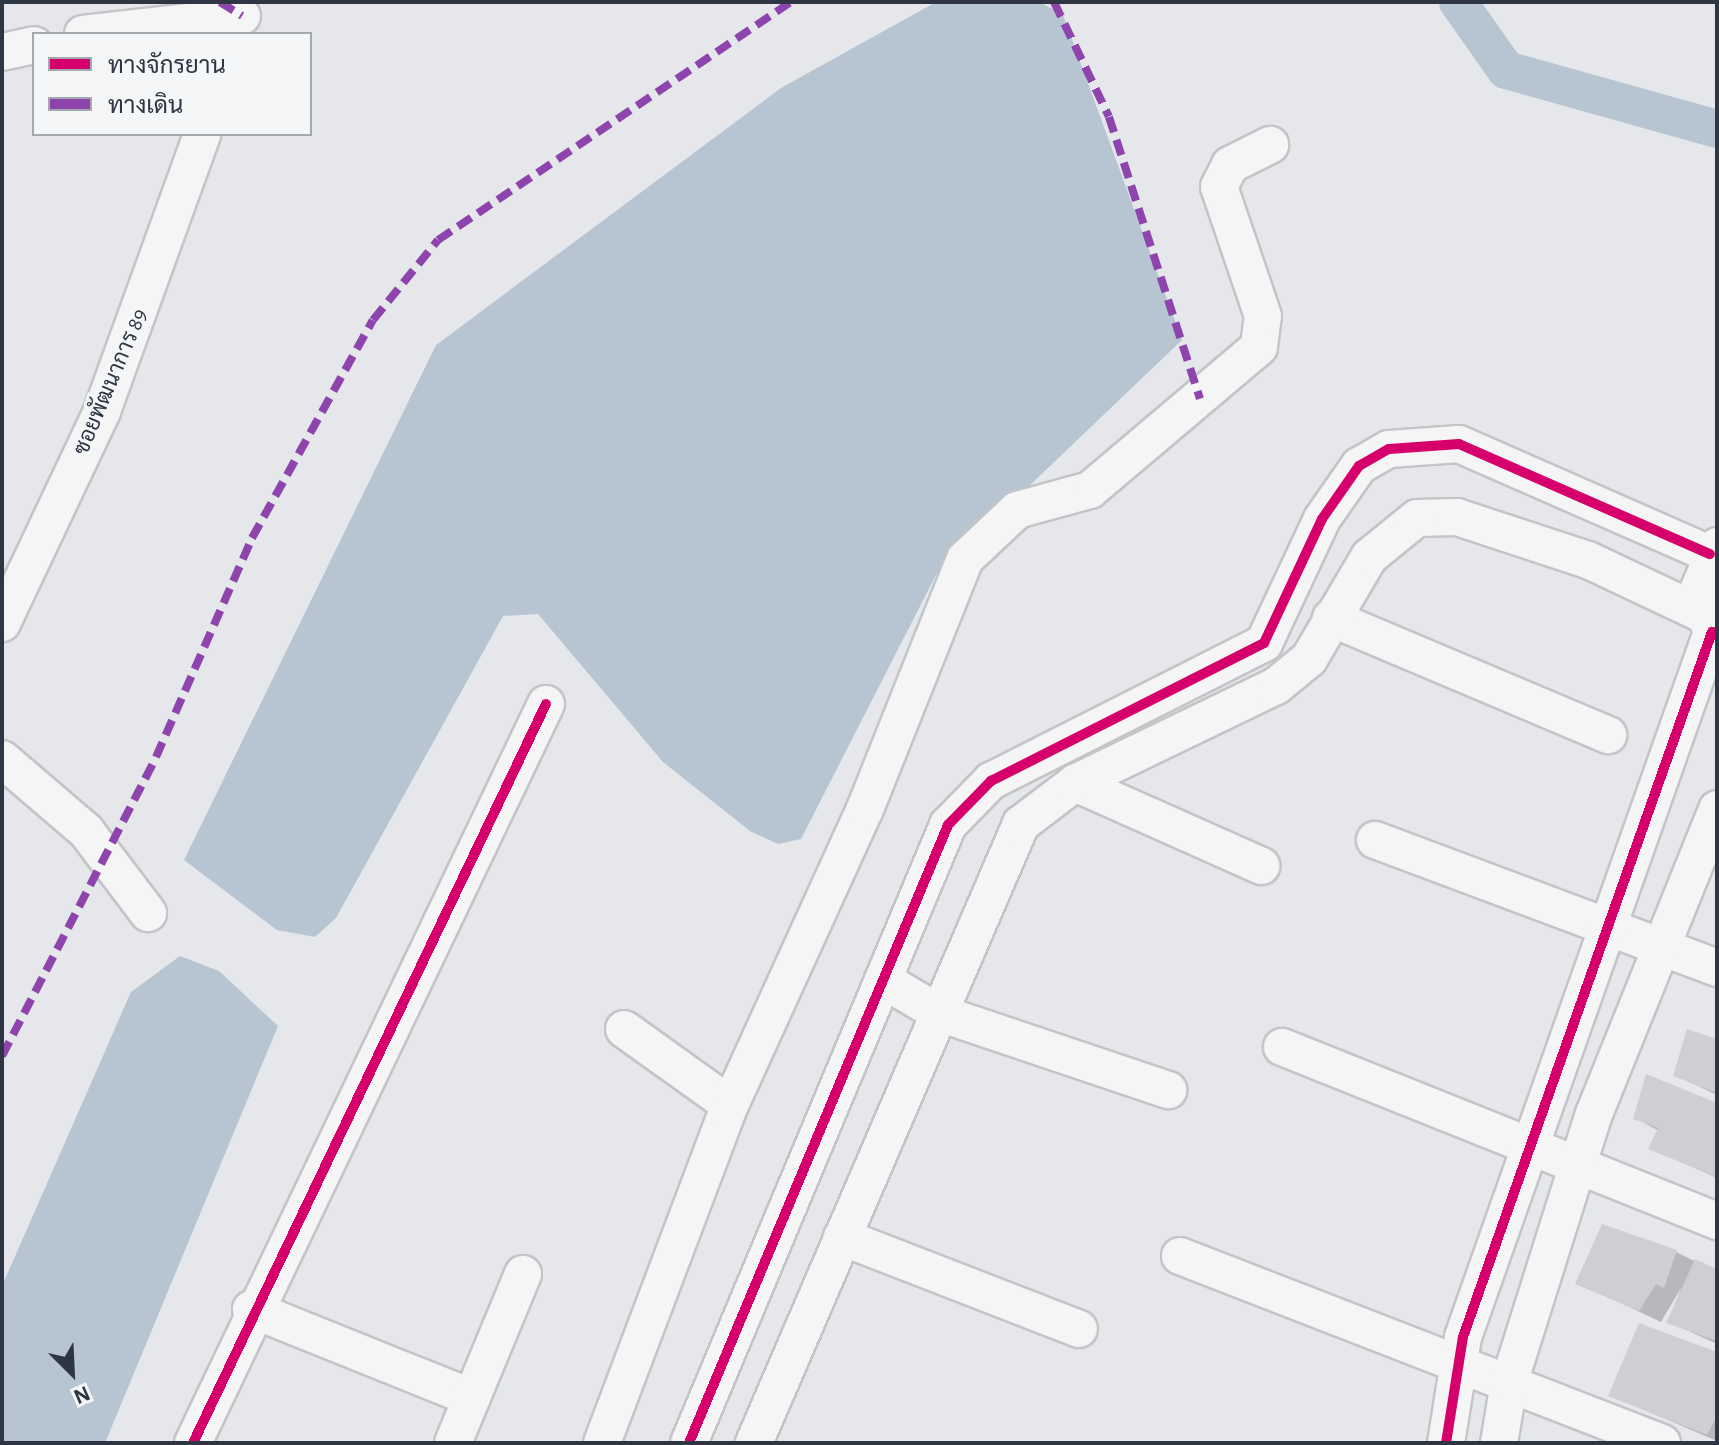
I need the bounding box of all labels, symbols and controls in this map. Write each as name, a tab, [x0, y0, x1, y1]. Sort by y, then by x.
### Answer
legend	[32, 32, 312, 136]
text: ทางจักรยาน	[108, 54, 226, 78]
text: ทางเดิน	[108, 94, 183, 118]
street label: ซอยพัฒนาการ 89	[68, 305, 154, 459]
north arrow	[32, 1333, 112, 1413]
text: N	[70, 1382, 93, 1408]

